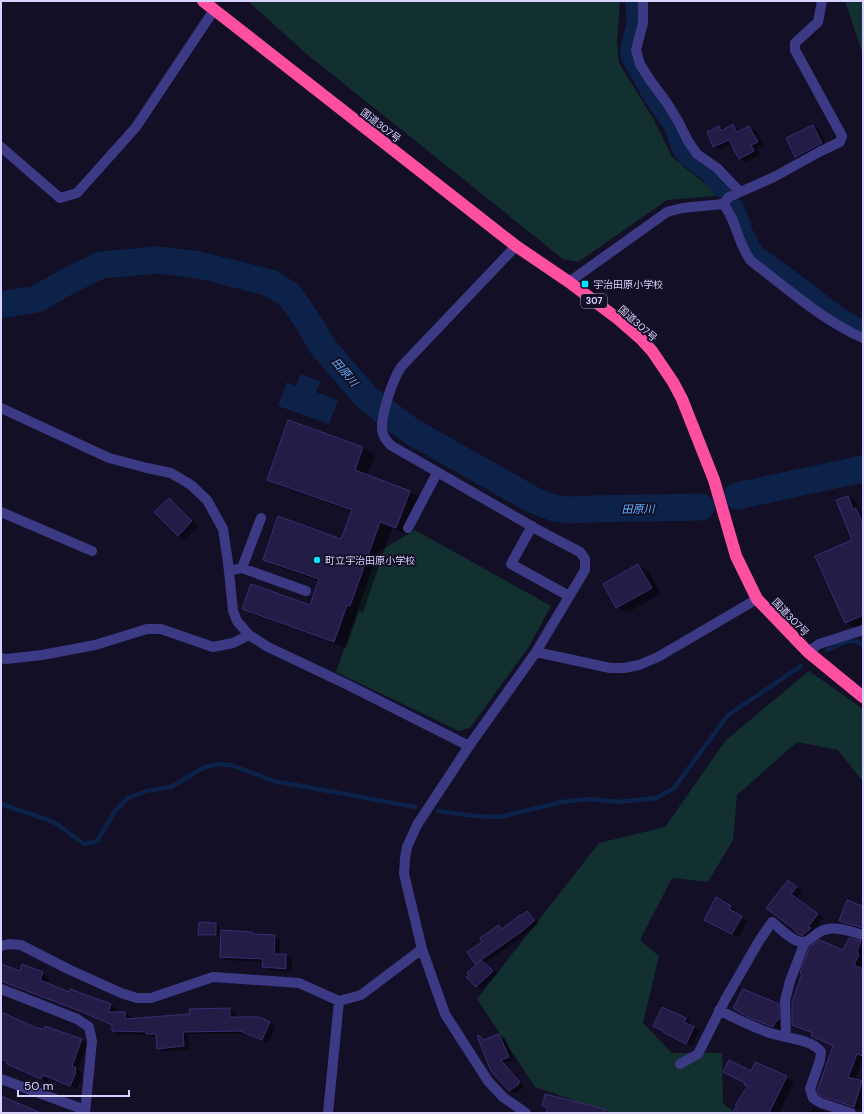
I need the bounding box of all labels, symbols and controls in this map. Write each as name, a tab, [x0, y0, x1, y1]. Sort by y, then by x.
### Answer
street label: 国道307号	[358, 106, 404, 145]
place label: 宇治田原小学校	[593, 278, 663, 291]
marker: 宇治田原小学校	[580, 279, 590, 289]
road number: 307	[581, 294, 607, 308]
street label: 国道307号	[615, 302, 660, 344]
water label: 田原川	[329, 355, 362, 390]
water label: 田原川	[621, 502, 656, 516]
place label: 町立宇治田原小学校	[325, 554, 415, 567]
marker: 町立宇治田原小学校	[312, 555, 322, 565]
street label: 国道307号	[769, 596, 812, 639]
scale bar	[18, 1072, 129, 1098]
text: 50 m	[24, 1078, 53, 1094]

